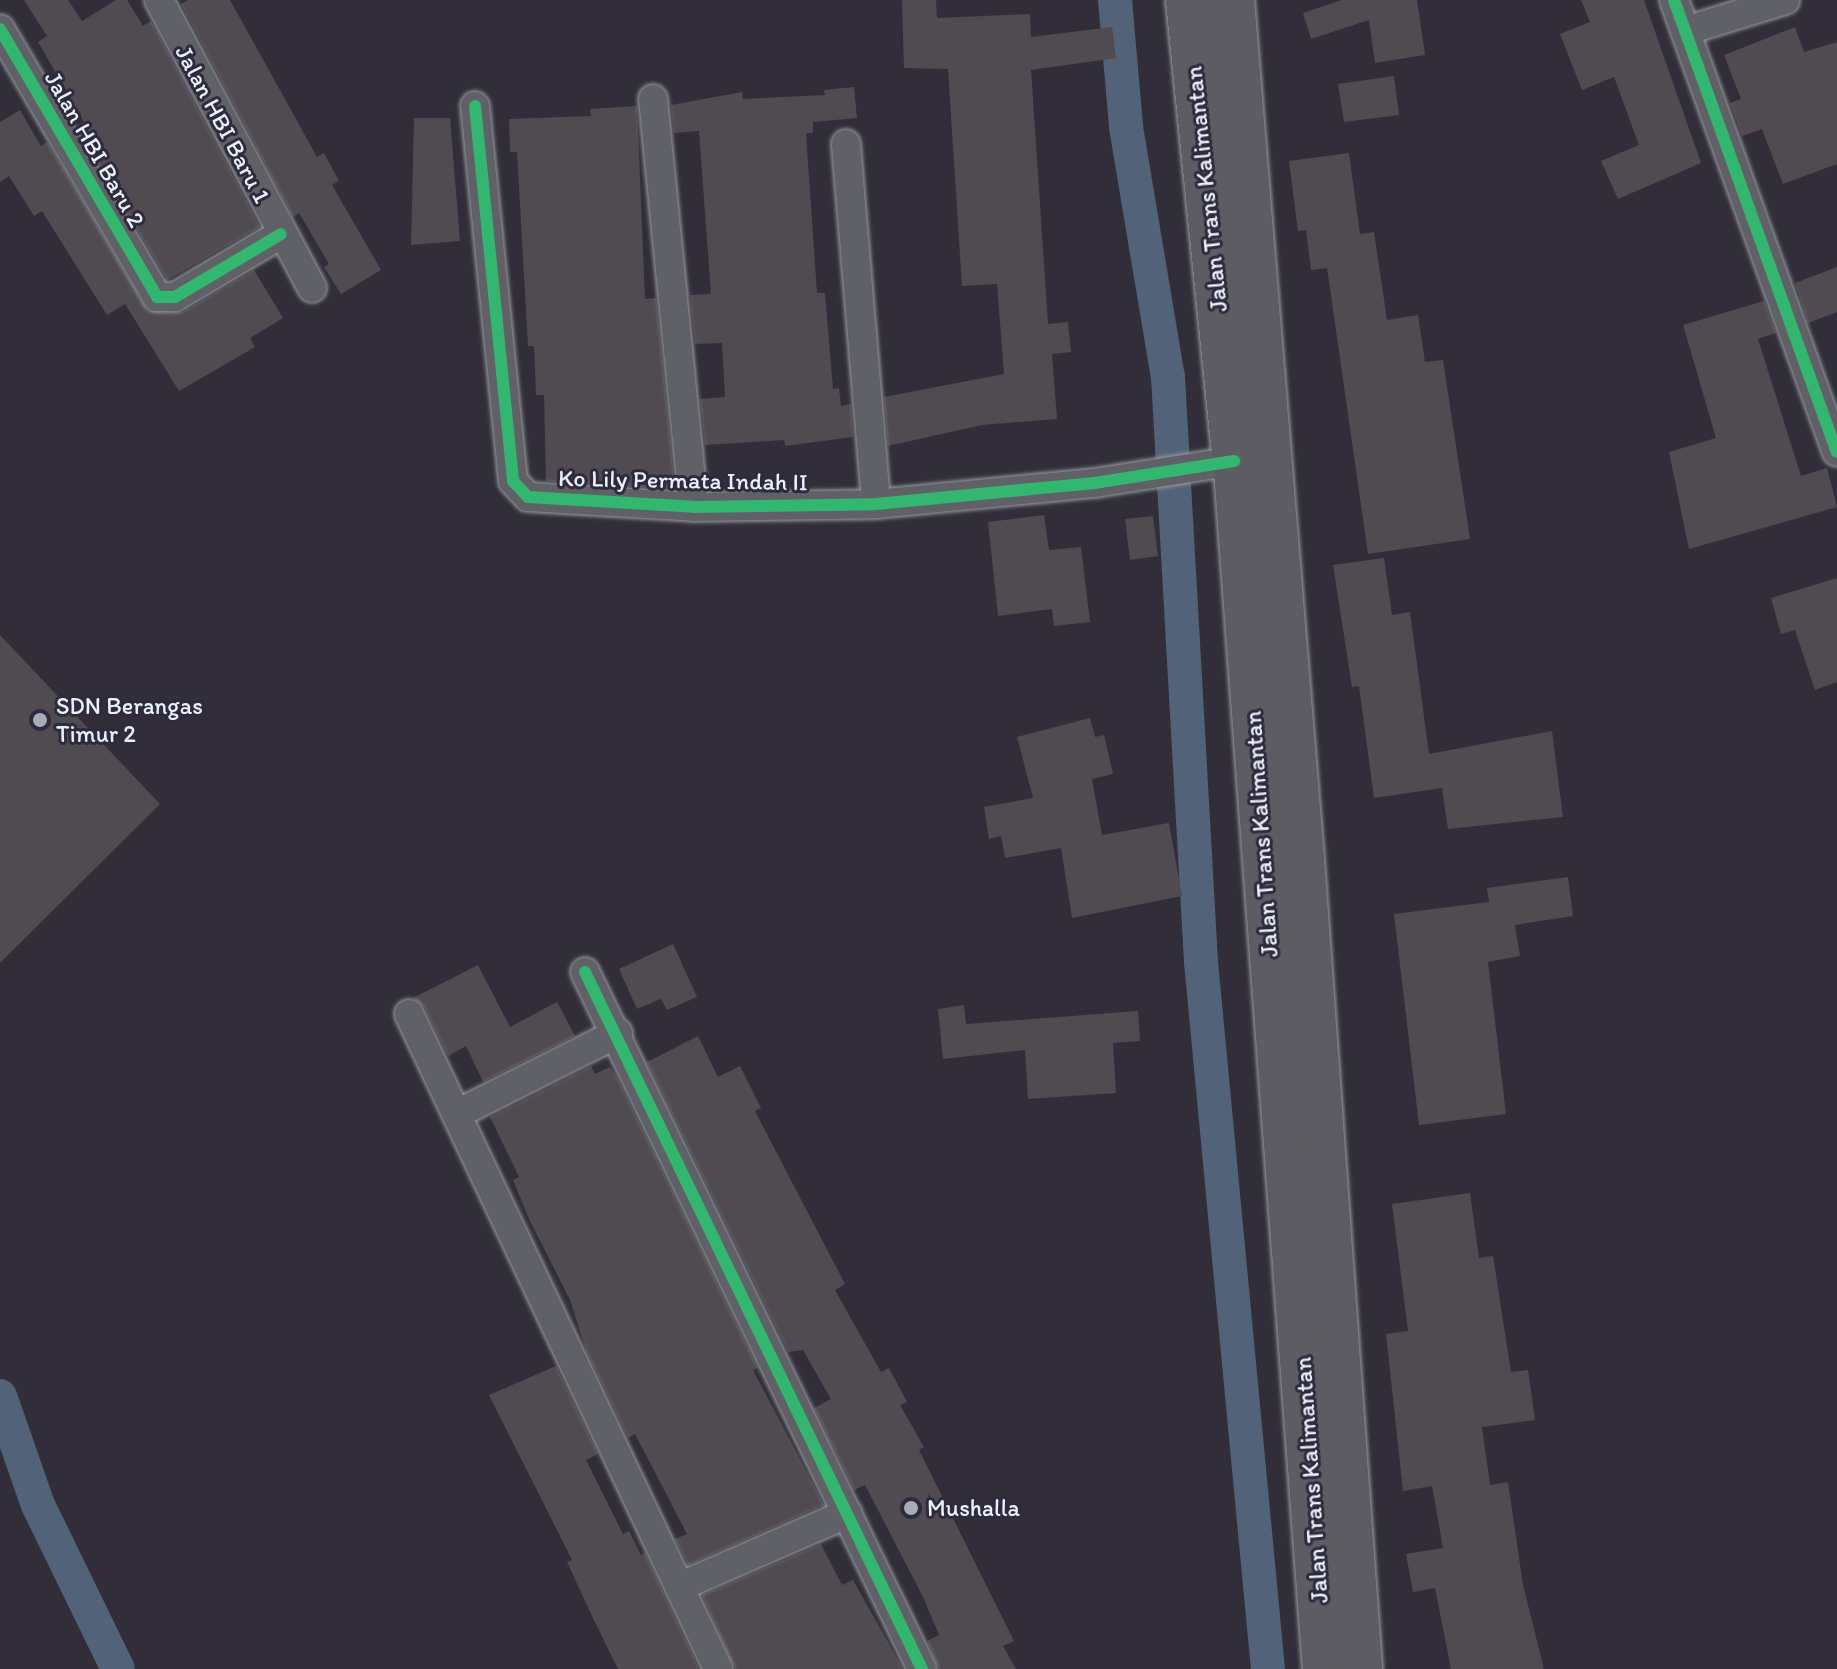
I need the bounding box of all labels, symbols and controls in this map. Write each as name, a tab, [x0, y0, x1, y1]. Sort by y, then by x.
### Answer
street label: Jalan HBI Baru 1	[169, 41, 277, 207]
street label: Jalan HBI Baru 2	[39, 66, 151, 232]
street label: Jalan Trans Kalimantan	[1179, 66, 1233, 312]
street label: Ko Lily Permata Indah II	[559, 463, 807, 497]
place label: SDN Berangas Timur 2	[56, 692, 203, 748]
marker: SDN Berangas Timur 2	[31, 711, 49, 729]
street label: Jalan Trans Kalimantan	[1238, 711, 1284, 957]
street label: Jalan Trans Kalimantan	[1288, 1357, 1334, 1603]
place label: Mushalla	[927, 1494, 1020, 1522]
marker: Mushalla	[902, 1499, 920, 1517]

